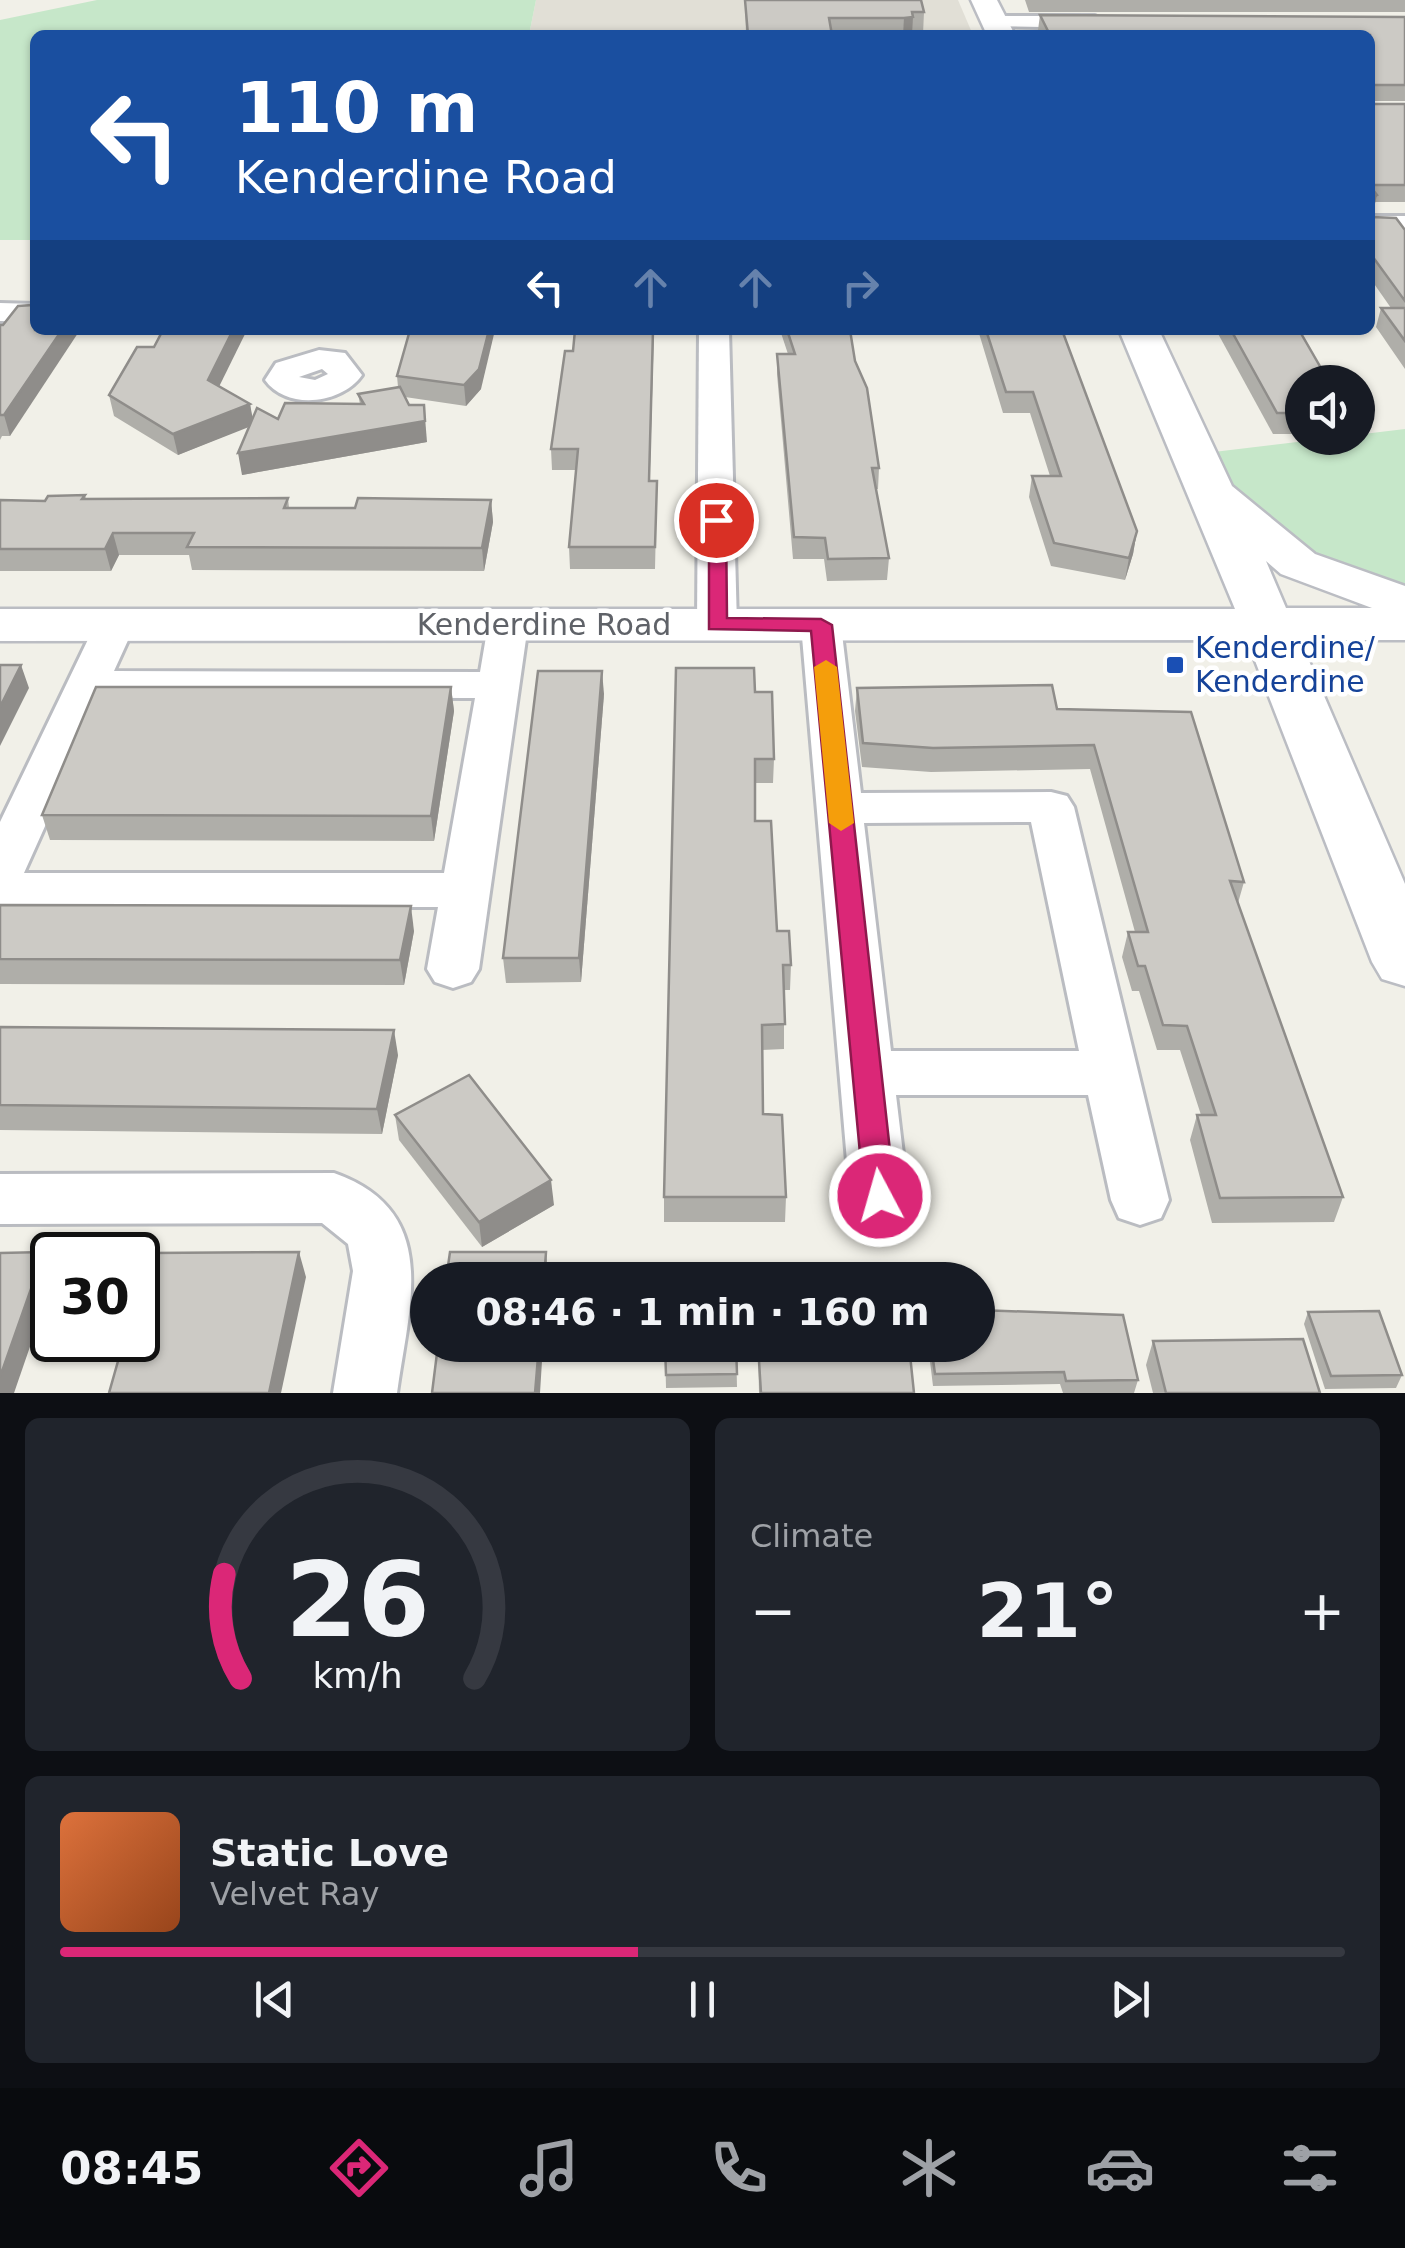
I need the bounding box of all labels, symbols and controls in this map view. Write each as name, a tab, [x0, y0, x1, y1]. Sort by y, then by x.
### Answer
text: 110 m	[235, 67, 478, 149]
icon: left	[70, 70, 200, 200]
text: Kenderdine Road	[235, 151, 617, 204]
icon: left	[518, 260, 573, 315]
icon: ahead	[623, 260, 678, 315]
icon: ahead	[728, 260, 783, 315]
icon: right	[833, 260, 888, 315]
map controls	[1285, 365, 1375, 455]
button: sound	[1285, 365, 1375, 455]
pin	[674, 478, 759, 563]
icon: arrive	[689, 493, 744, 548]
street label: Kenderdine Road	[417, 607, 671, 642]
place label: Kenderdine/ Kenderdine	[1195, 630, 1376, 699]
marker: Kenderdine/ Kenderdine	[1164, 654, 1186, 676]
position arrow	[828, 1144, 932, 1248]
speed limit sign: 30	[30, 1232, 160, 1362]
text: 08:46 · 1 min · 160 m	[475, 1290, 930, 1334]
text: Climate	[750, 1517, 873, 1555]
text: 26	[285, 1539, 430, 1661]
text: 21°	[977, 1567, 1118, 1655]
text: −	[750, 1579, 796, 1643]
text: +	[1299, 1579, 1345, 1643]
text: km/h	[312, 1655, 403, 1696]
text: Static Love	[210, 1831, 449, 1875]
text: Velvet Ray	[210, 1875, 379, 1913]
icon: previous	[247, 1972, 302, 2027]
icon: pause	[675, 1972, 730, 2027]
icon: next	[1103, 1972, 1158, 2027]
icon: directions	[324, 2133, 394, 2203]
icon: music	[514, 2133, 584, 2203]
icon: phone	[704, 2133, 774, 2203]
icon: climate	[894, 2133, 964, 2203]
icon: car	[1085, 2133, 1155, 2203]
icon: filters	[1275, 2133, 1345, 2203]
text: 08:45	[60, 2142, 203, 2195]

